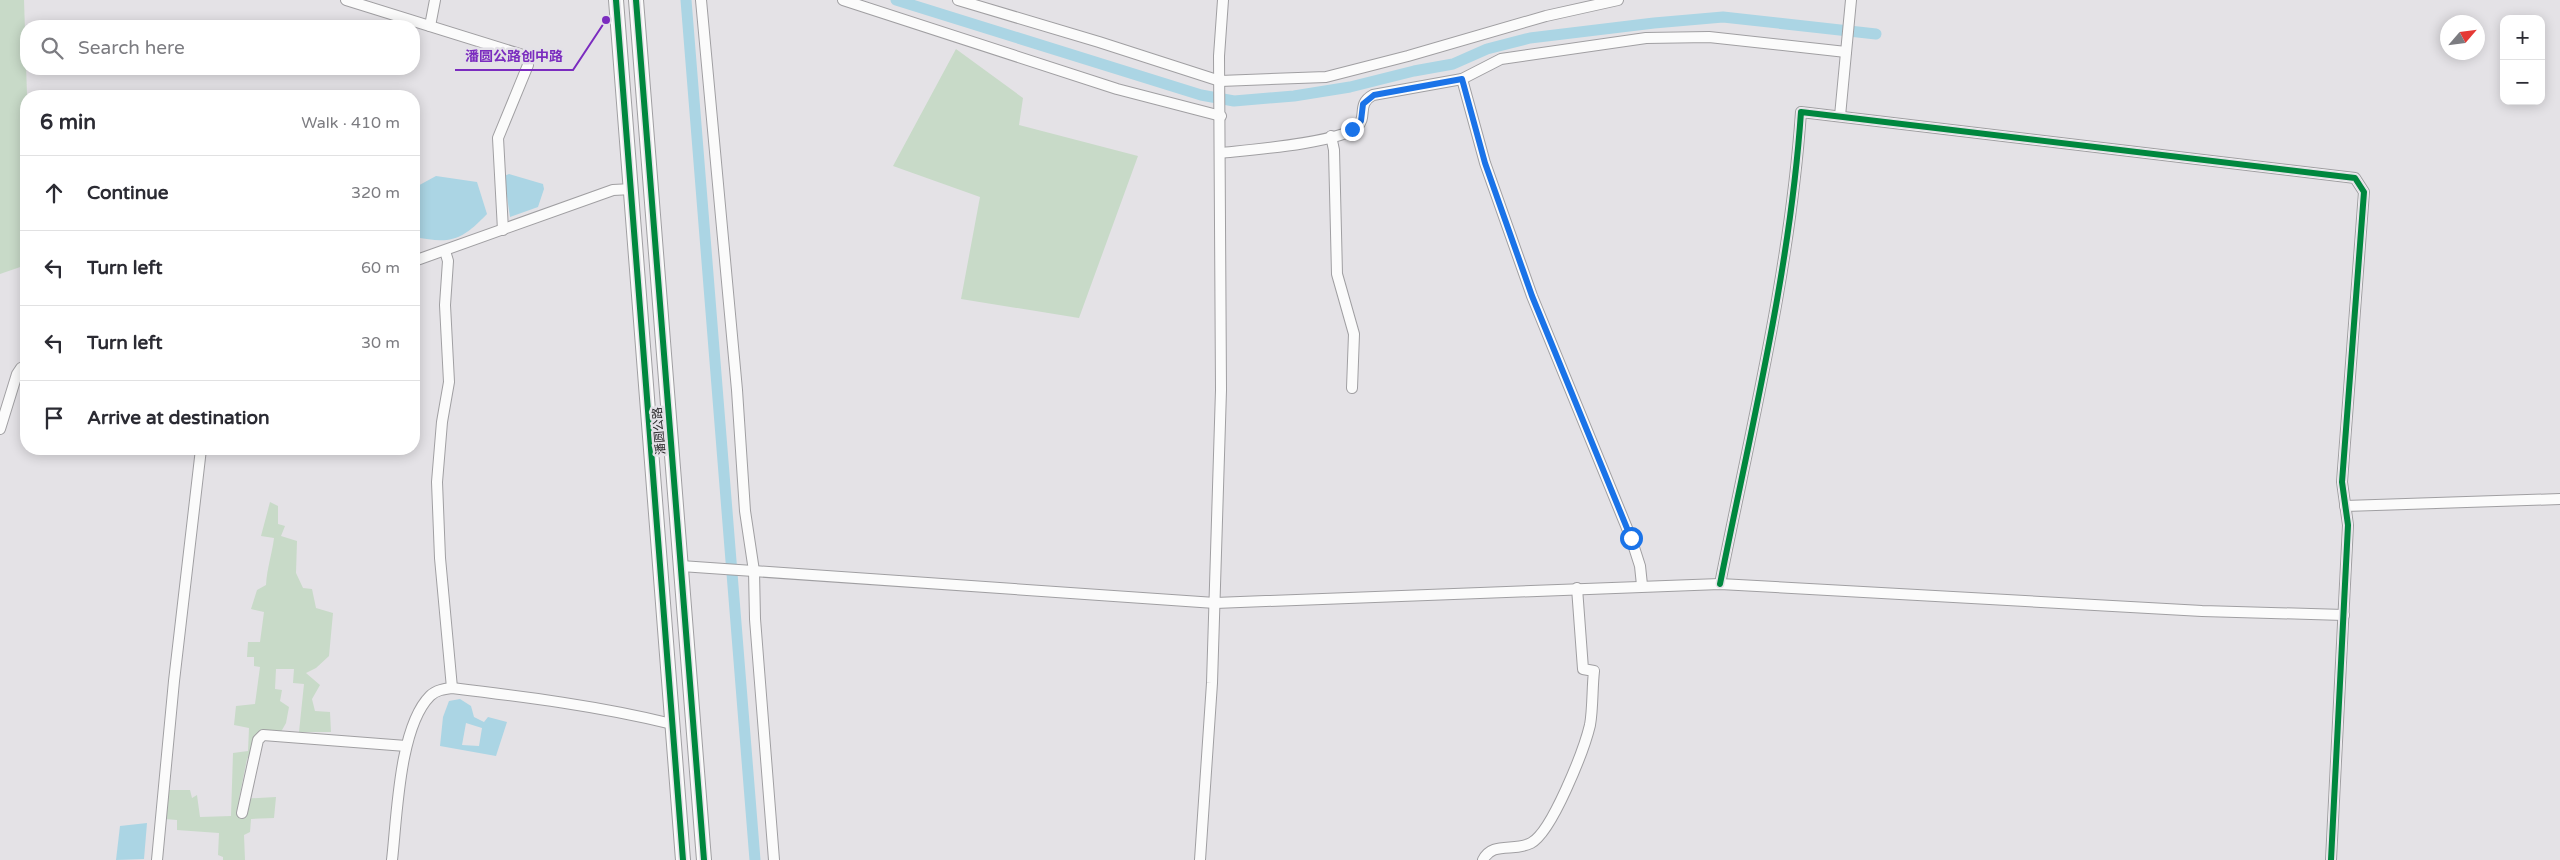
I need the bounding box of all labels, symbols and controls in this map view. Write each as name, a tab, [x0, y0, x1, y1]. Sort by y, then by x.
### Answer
north arrow	[2440, 15, 2485, 60]
map controls	[2500, 15, 2545, 105]
button: +	[2500, 15, 2545, 60]
search box	[20, 20, 420, 75]
icon: search	[38, 34, 66, 62]
text: Search here	[78, 37, 185, 59]
callout: 潘圆公路创中路	[455, 41, 573, 70]
text: 潘圆公路创中路	[465, 48, 563, 65]
button: −	[2500, 60, 2545, 105]
text: 6 min	[40, 110, 96, 135]
text: Walk · 410 m	[301, 113, 400, 133]
route end	[1341, 118, 1364, 141]
icon: ahead	[40, 179, 68, 207]
text: Continue	[87, 182, 169, 204]
text: 320 m	[351, 183, 400, 203]
icon: left	[40, 254, 68, 282]
text: Turn left	[87, 257, 163, 279]
text: 60 m	[361, 258, 400, 278]
icon: left	[40, 329, 68, 357]
text: Turn left	[87, 332, 163, 354]
text: 30 m	[361, 333, 400, 353]
icon: arrive	[40, 404, 68, 432]
street label: 潘圆公路	[650, 406, 668, 456]
text: Arrive at destination	[87, 407, 270, 429]
route start	[1620, 527, 1643, 550]

